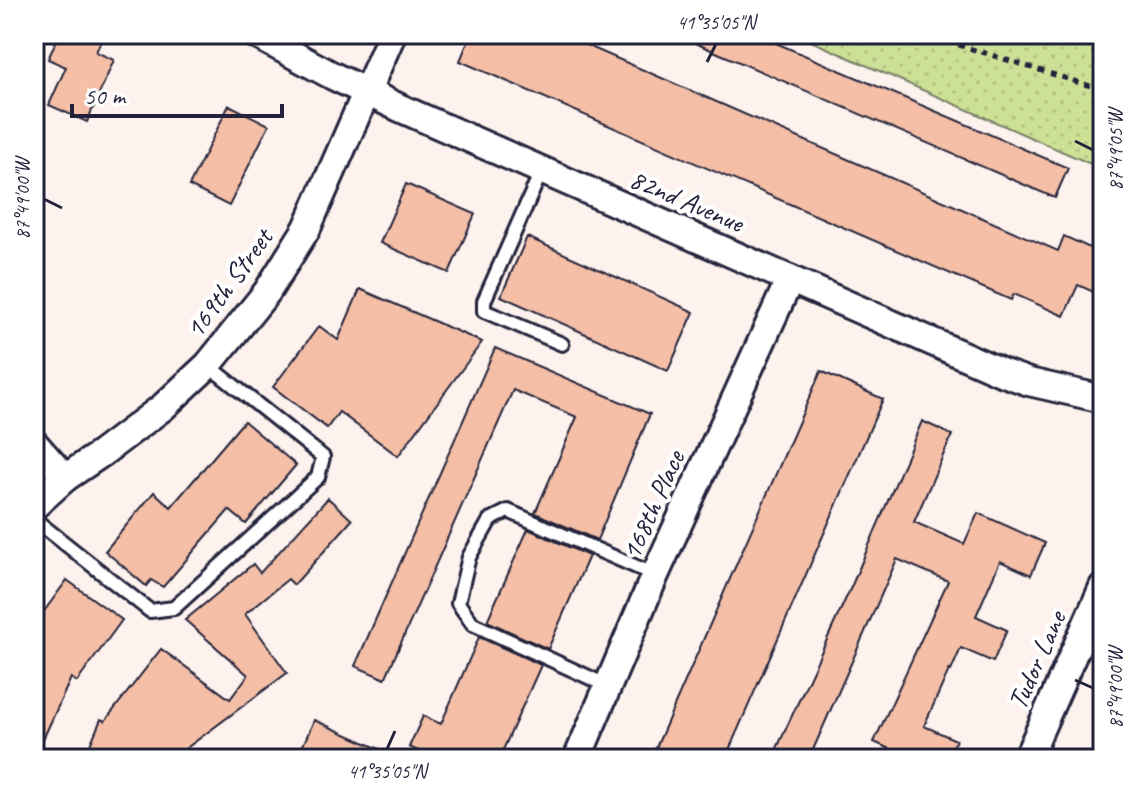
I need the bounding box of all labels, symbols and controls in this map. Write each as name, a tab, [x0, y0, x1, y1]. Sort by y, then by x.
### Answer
text: 41°35'05"N	[677, 10, 758, 35]
scale bar	[72, 68, 282, 118]
text: 50 m	[84, 81, 127, 111]
text: 87°49'05"W	[1103, 106, 1128, 191]
text: 87°49'00"W	[10, 155, 35, 240]
street label: 82nd Avenue	[625, 161, 751, 241]
street label: 169th Street	[177, 219, 281, 345]
street label: 168th Place	[613, 444, 693, 565]
street label: Tudor Lane	[999, 604, 1074, 715]
text: 87°49'00"W	[1103, 644, 1128, 729]
text: 41°35'05"N	[348, 759, 429, 784]

